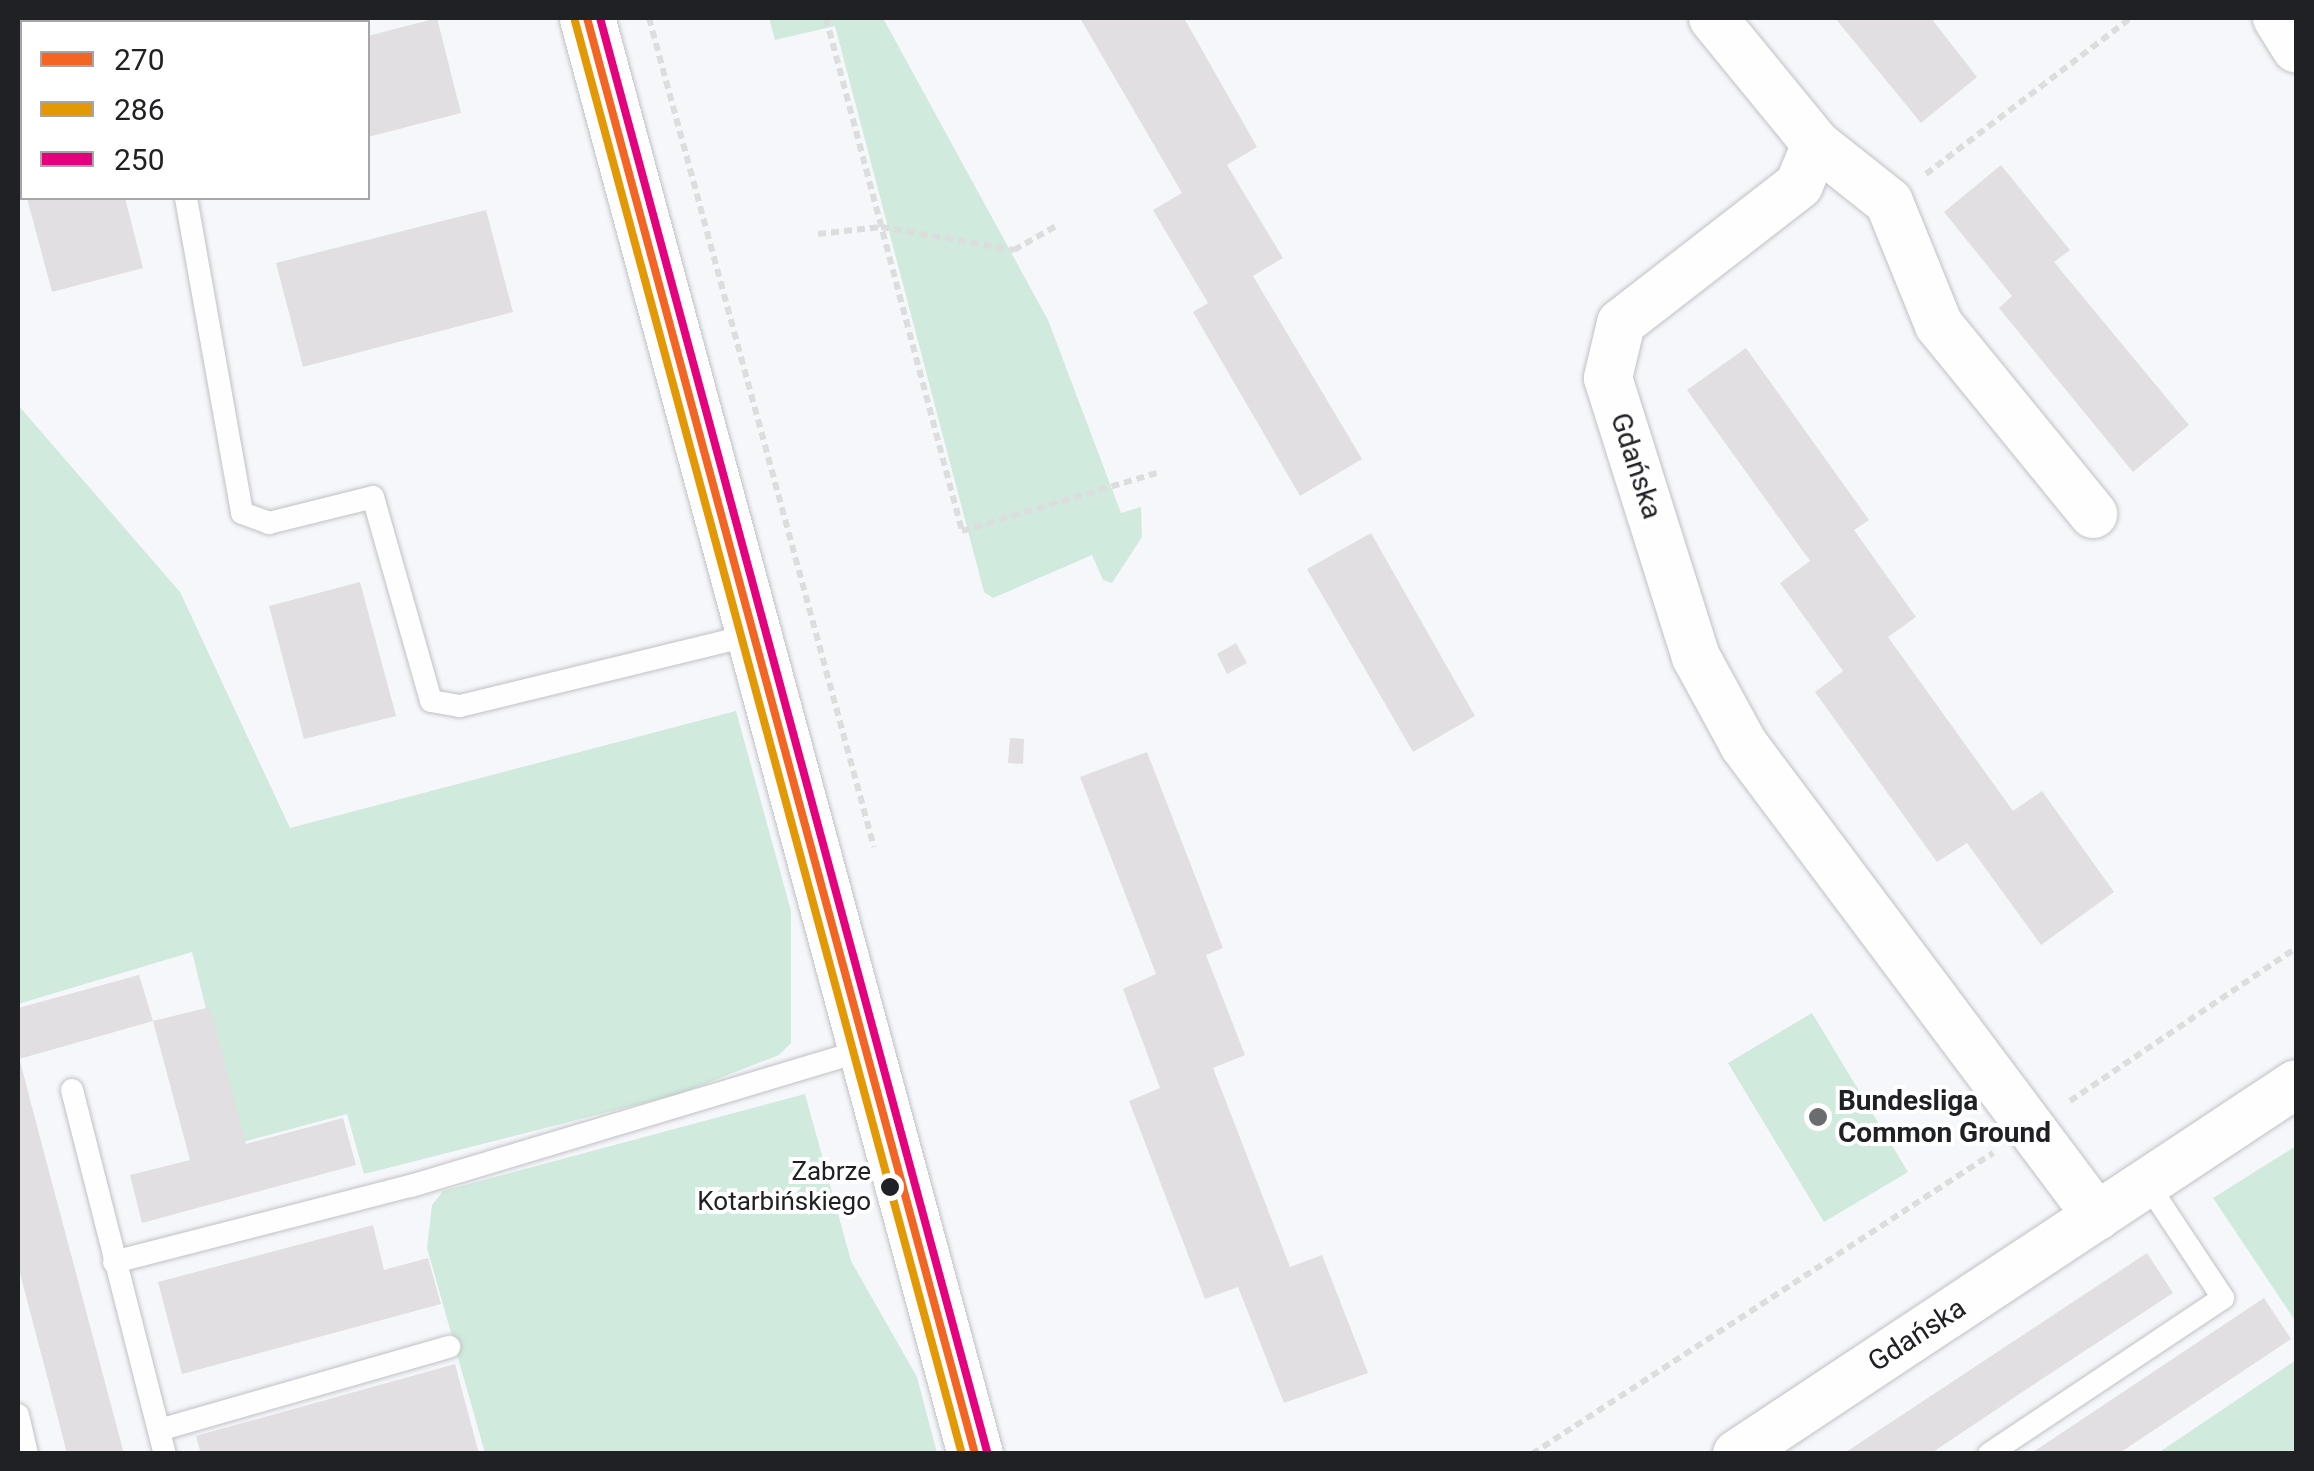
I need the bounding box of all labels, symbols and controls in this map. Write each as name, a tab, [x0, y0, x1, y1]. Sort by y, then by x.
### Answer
legend	[20, 20, 370, 200]
text: 270	[114, 42, 165, 77]
text: 286	[114, 92, 165, 127]
text: 250	[114, 142, 165, 177]
street label: Gdańska	[1603, 409, 1669, 523]
place label: Bundesliga Common Ground	[1838, 1084, 2051, 1150]
marker: Bundesliga Common Ground	[1807, 1106, 1829, 1128]
place label: Zabrze Kotarbińskiego	[697, 1156, 871, 1218]
marker: Zabrze Kotarbińskiego	[880, 1177, 900, 1197]
street label: Gdańska	[1862, 1291, 1972, 1379]

